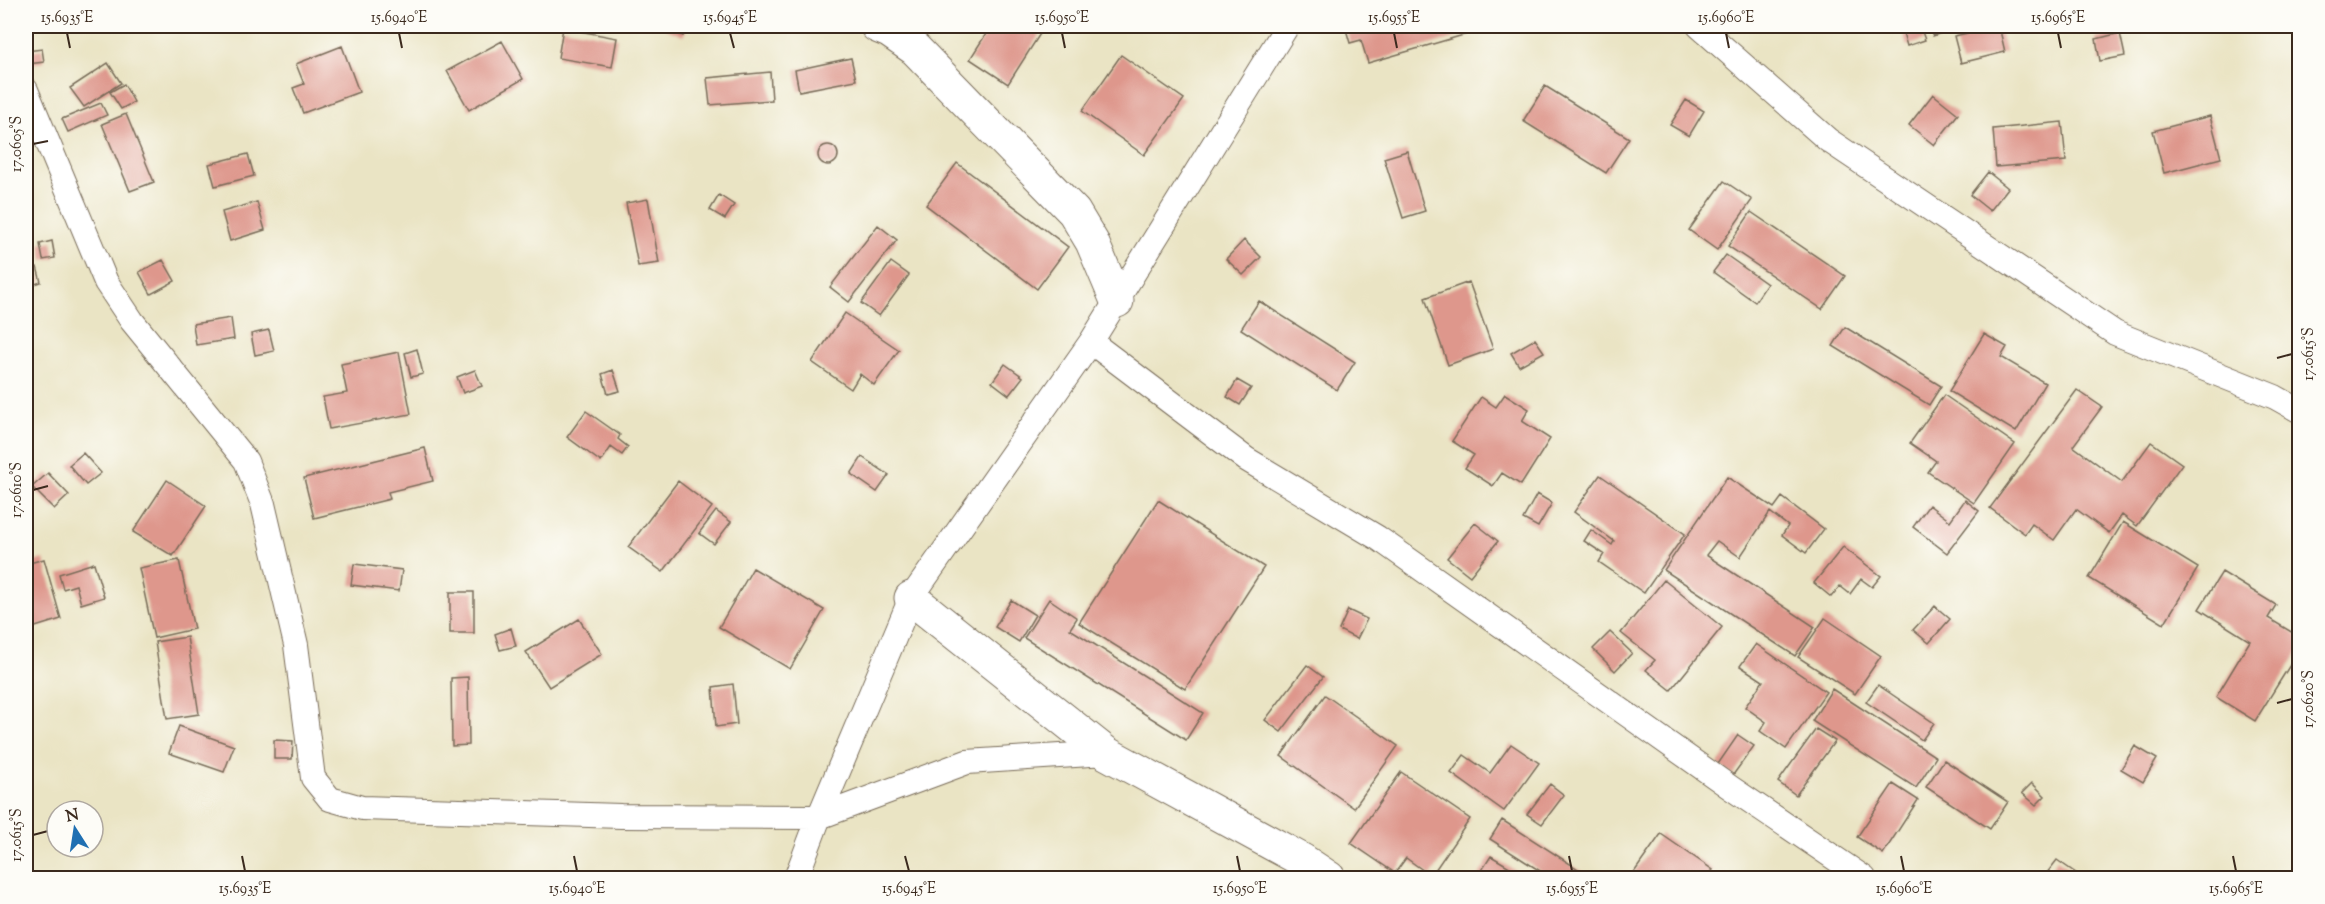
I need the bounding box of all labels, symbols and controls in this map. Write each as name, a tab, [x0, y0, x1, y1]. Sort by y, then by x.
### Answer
text: 15.6935°E	[41, 8, 93, 29]
text: 15.6940°E	[371, 8, 427, 29]
text: 15.6945°E	[703, 8, 757, 29]
text: 15.6950°E	[1035, 8, 1089, 29]
text: 15.6955°E	[1368, 8, 1420, 29]
text: 15.6960°E	[1698, 8, 1754, 29]
text: 15.6965°E	[2031, 8, 2085, 29]
text: 17.0605°S	[7, 116, 28, 172]
text: 17.0615°S	[2299, 327, 2320, 381]
text: 17.0610°S	[7, 462, 28, 518]
text: 17.0620°S	[2299, 670, 2320, 728]
north arrow	[45, 799, 105, 859]
text: N	[64, 804, 81, 829]
text: 17.0615°S	[7, 808, 28, 862]
text: 15.6935°E	[219, 879, 271, 900]
text: 15.6940°E	[549, 879, 605, 900]
text: 15.6945°E	[882, 879, 936, 900]
text: 15.6950°E	[1213, 879, 1267, 900]
text: 15.6955°E	[1546, 879, 1598, 900]
text: 15.6960°E	[1876, 879, 1932, 900]
text: 15.6965°E	[2209, 879, 2263, 900]

